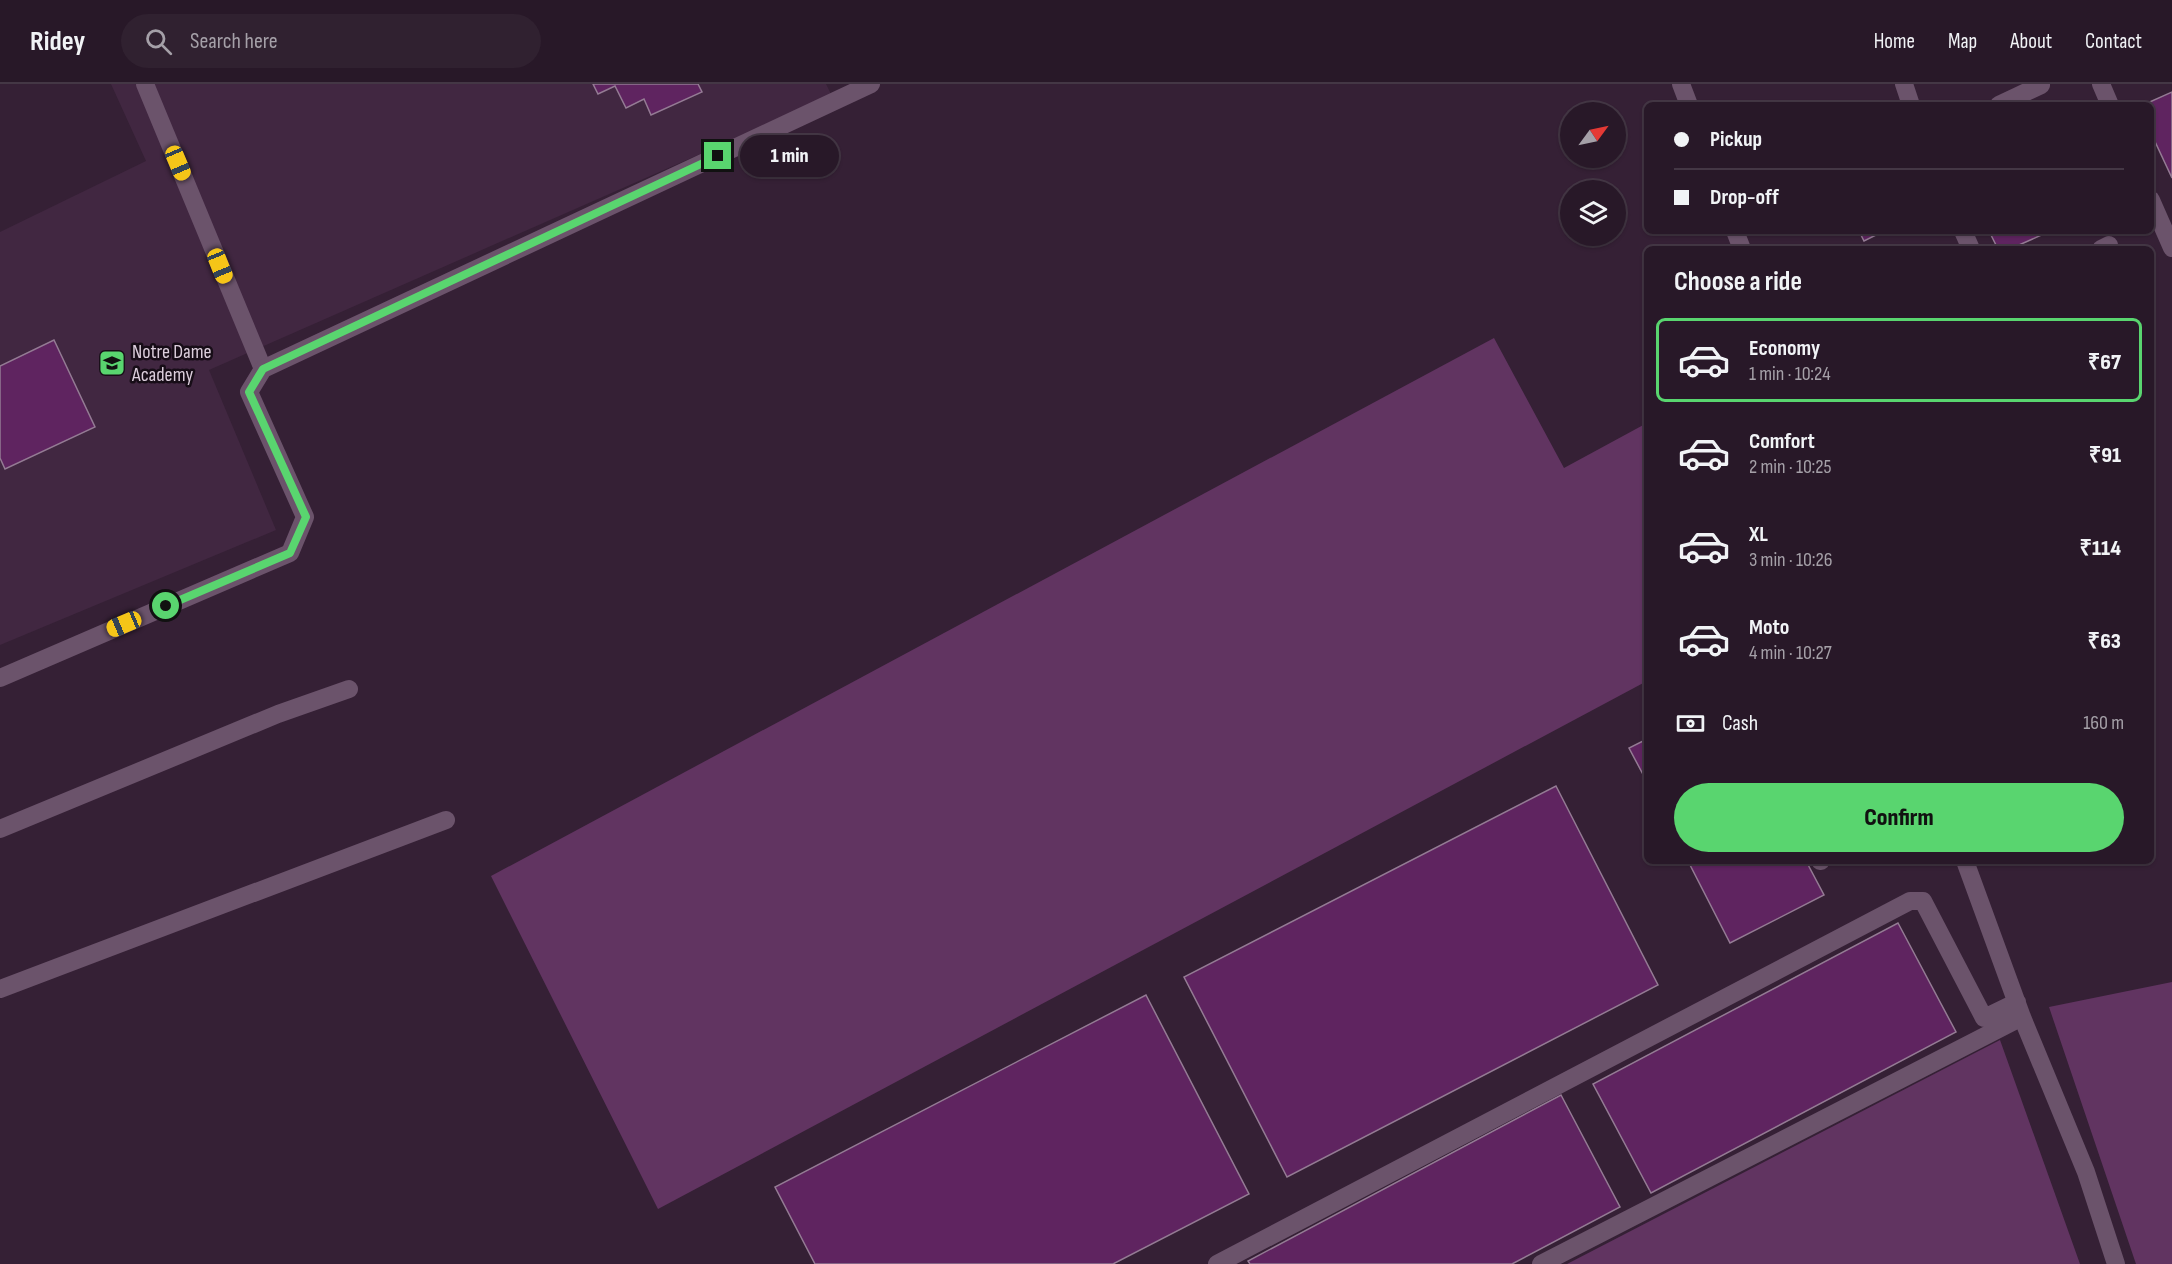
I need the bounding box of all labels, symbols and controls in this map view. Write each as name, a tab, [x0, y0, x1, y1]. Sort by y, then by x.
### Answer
search box	[121, 14, 541, 68]
text: Ridey	[30, 25, 85, 58]
icon: search	[142, 25, 175, 58]
text: Search here	[190, 28, 278, 55]
text: Home	[1874, 29, 1915, 54]
text: Map	[1948, 29, 1977, 54]
text: About	[2010, 29, 2052, 54]
text: Contact	[2085, 29, 2142, 54]
north arrow	[1560, 102, 1626, 168]
map controls	[1560, 102, 1626, 246]
text: Pickup	[1710, 126, 1762, 153]
callout: 1 min	[739, 135, 838, 177]
route end	[704, 142, 731, 169]
car	[163, 143, 193, 183]
text: 1 min	[770, 144, 809, 168]
button: layers	[1560, 180, 1626, 246]
text: Drop-off	[1710, 184, 1779, 211]
car	[205, 246, 235, 286]
text: Choose a ride	[1674, 266, 1802, 298]
icon: car	[1677, 333, 1731, 387]
text: Economy	[1749, 335, 1820, 362]
place label: Notre Dame Academy	[131, 340, 212, 387]
school or university icon: Notre Dame Academy	[97, 348, 127, 378]
text: ₹67	[2088, 349, 2121, 376]
text: 1 min · 10:24	[1749, 362, 1831, 386]
icon: car	[1677, 426, 1731, 480]
text: Comfort	[1749, 428, 1815, 455]
text: ₹91	[2089, 442, 2121, 469]
text: 2 min · 10:25	[1749, 455, 1832, 479]
icon: car	[1677, 519, 1731, 573]
text: XL	[1749, 521, 1768, 548]
text: ₹114	[2079, 535, 2121, 562]
text: 3 min · 10:26	[1749, 548, 1832, 572]
route start	[152, 592, 179, 619]
car	[104, 609, 144, 639]
icon: car	[1677, 612, 1731, 666]
text: Moto	[1749, 614, 1789, 641]
text: ₹63	[2088, 628, 2121, 655]
text: 4 min · 10:27	[1749, 641, 1832, 665]
icon: cash	[1674, 707, 1707, 740]
text: Cash	[1722, 710, 1758, 737]
text: 160 m	[2083, 711, 2124, 735]
button: Confirm	[1674, 783, 2124, 852]

